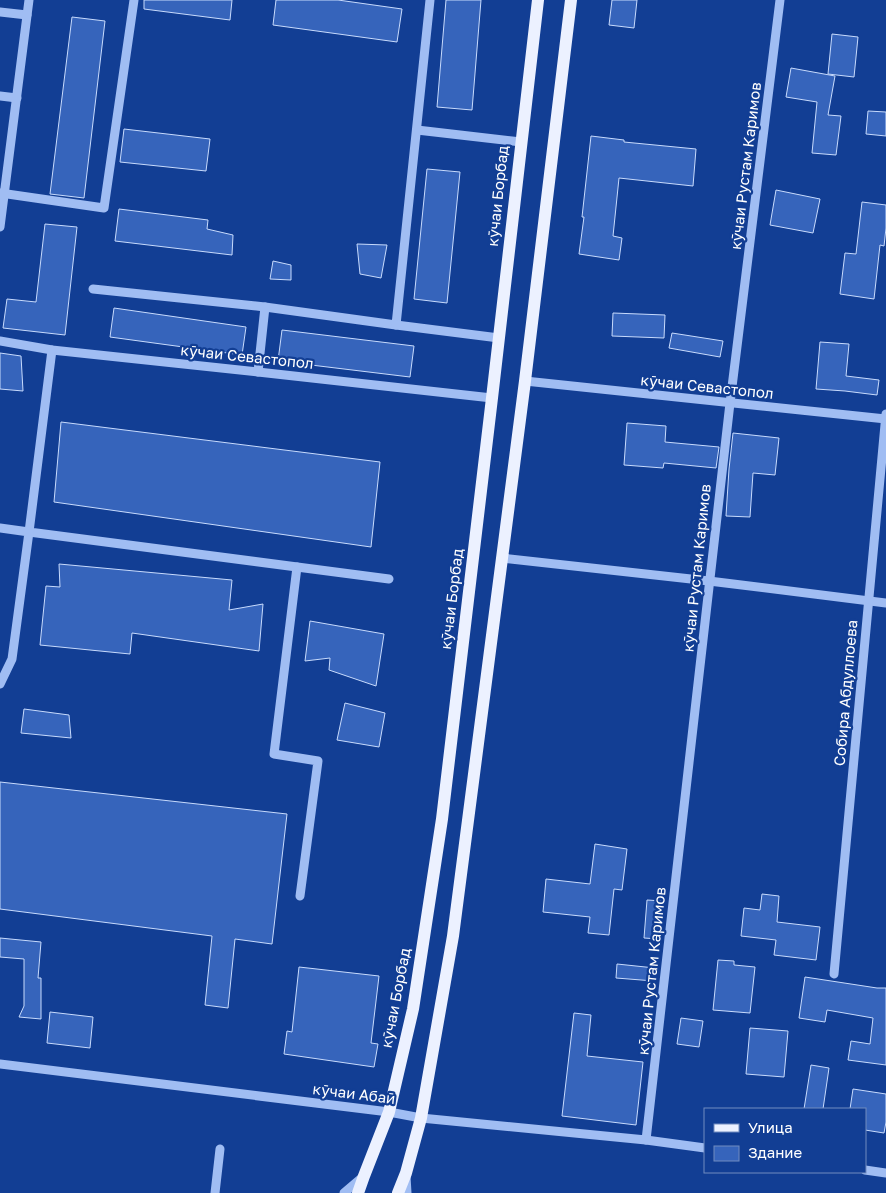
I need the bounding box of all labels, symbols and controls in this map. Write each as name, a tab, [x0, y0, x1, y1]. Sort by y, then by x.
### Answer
street label: кӯчаи Рустам Каримов	[726, 81, 764, 251]
street label: кӯчаи Борбад	[483, 145, 511, 247]
street label: кӯчаи Севастопол	[180, 340, 314, 372]
street label: кӯчаи Севастопол	[640, 370, 774, 402]
street label: кӯчаи Рустам Каримов	[678, 483, 714, 653]
street label: кӯчаи Борбад	[436, 547, 466, 650]
street label: Собира Абдуллоева	[830, 619, 860, 767]
street label: кӯчаи Рустам Каримов	[633, 886, 669, 1056]
street label: кӯчаи Борбад	[377, 946, 414, 1049]
street label: кӯчаи Абаӣ	[312, 1079, 397, 1107]
legend	[704, 1108, 866, 1173]
text: Улица	[748, 1118, 793, 1136]
text: Здание	[748, 1143, 802, 1161]

